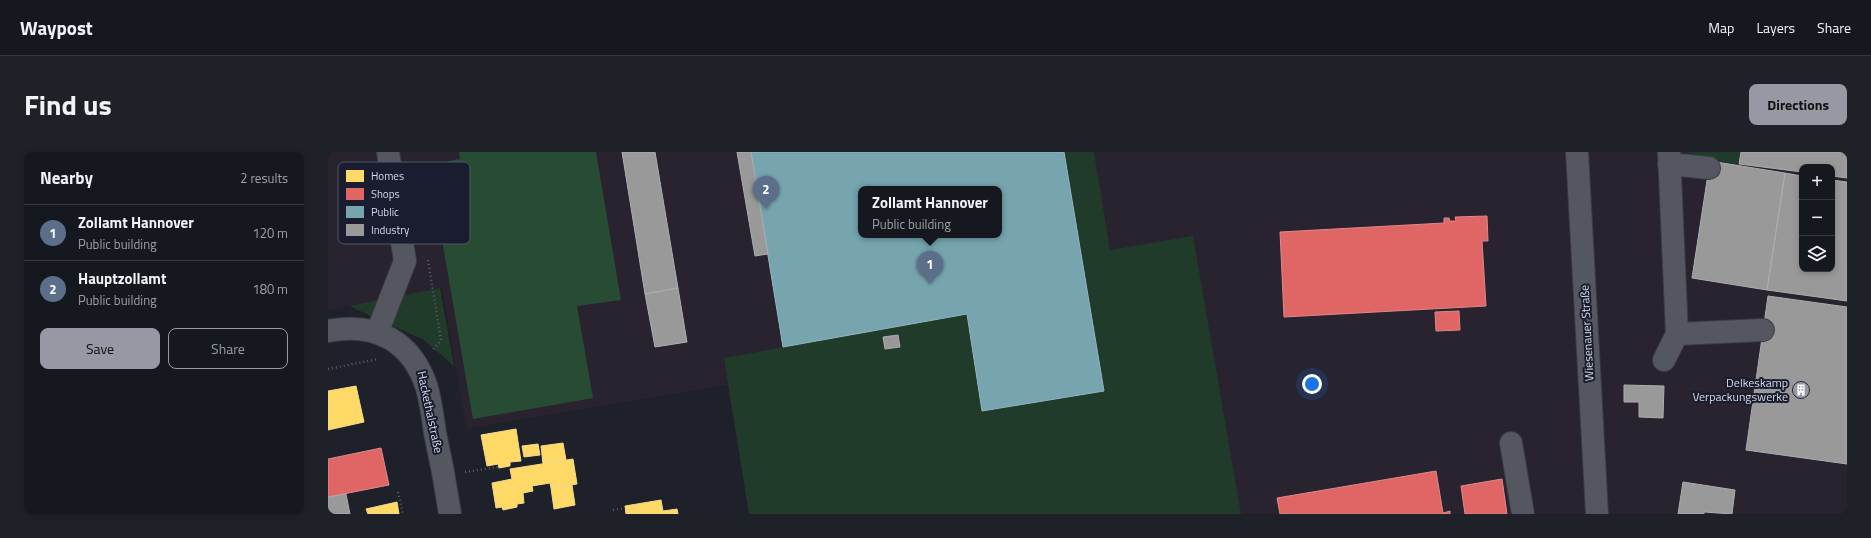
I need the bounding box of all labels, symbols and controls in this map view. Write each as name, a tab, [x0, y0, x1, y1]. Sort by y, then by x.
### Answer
text: Waypost	[20, 13, 93, 42]
text: Map	[1708, 17, 1734, 38]
text: Layers	[1756, 17, 1795, 38]
text: Share	[1817, 17, 1851, 38]
text: Find us	[24, 83, 112, 126]
button: Directions	[1749, 84, 1847, 125]
legend	[338, 162, 470, 244]
map controls	[1799, 164, 1835, 272]
button: +	[1799, 164, 1835, 200]
text: Nearby	[40, 165, 93, 191]
text: 2 results	[240, 168, 288, 188]
text: Homes	[371, 168, 404, 184]
pin: 2	[753, 176, 779, 209]
text: Shops	[371, 186, 400, 202]
popup	[858, 186, 1002, 238]
text: Zollamt Hannover	[872, 191, 988, 214]
button: −	[1799, 200, 1835, 236]
text: Public	[371, 204, 399, 220]
text: Zollamt Hannover	[78, 211, 194, 234]
text: Public building	[872, 214, 951, 234]
text: Industry	[371, 222, 410, 238]
text: 1	[49, 223, 57, 243]
text: 120 m	[252, 223, 288, 243]
text: Public building	[78, 234, 157, 254]
button: layers	[1799, 236, 1835, 272]
pin: 1	[917, 251, 943, 284]
text: Hauptzollamt	[78, 267, 166, 290]
text: 2	[49, 279, 57, 299]
text: 180 m	[252, 279, 288, 299]
street label: Wiesenauer Straße	[1574, 284, 1599, 382]
text: Public building	[78, 290, 157, 310]
button: Save	[40, 328, 160, 369]
button: Share	[168, 328, 288, 369]
street label: Hackethalstraße	[413, 369, 448, 455]
place label: Delkeskamp Verpackungswerke	[1692, 373, 1788, 406]
your location	[1302, 374, 1322, 394]
building icon: Delkeskamp Verpackungswerke	[1791, 380, 1811, 400]

